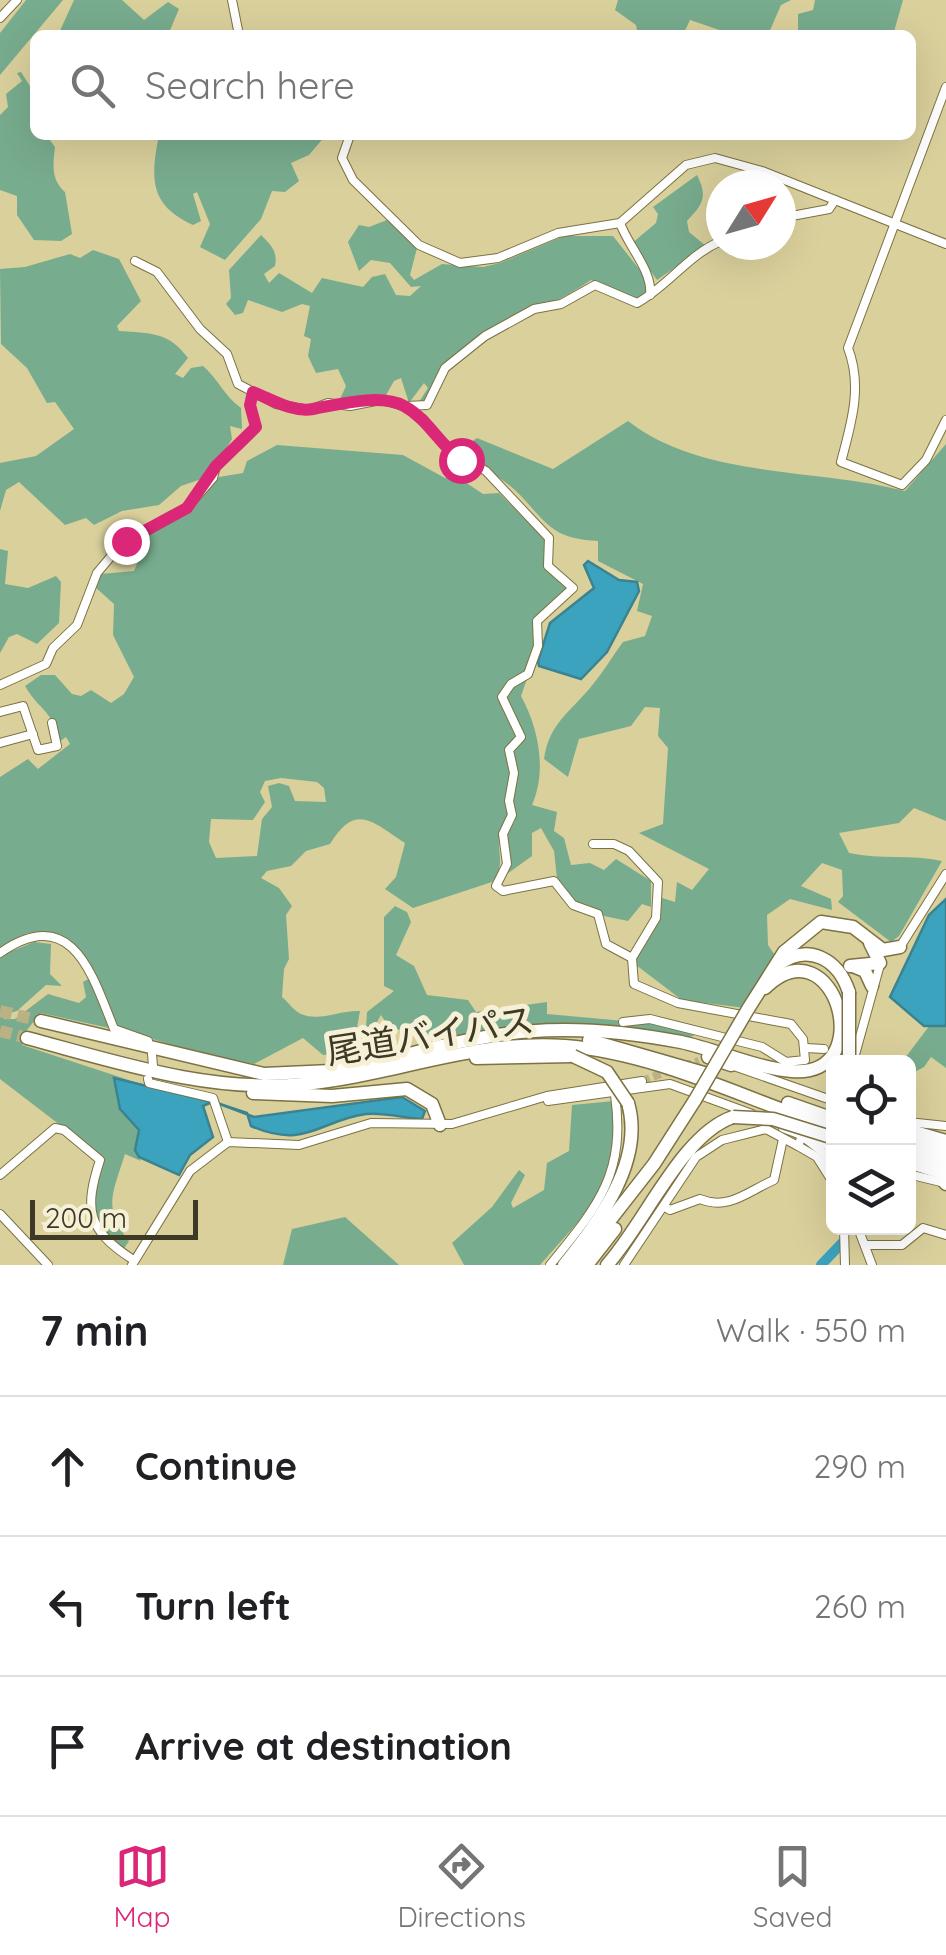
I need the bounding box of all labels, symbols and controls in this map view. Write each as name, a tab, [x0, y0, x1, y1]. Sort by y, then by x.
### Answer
search box	[30, 30, 916, 140]
icon: search	[65, 58, 120, 113]
text: Search here	[145, 61, 355, 109]
north arrow	[706, 170, 796, 260]
route start	[439, 438, 485, 484]
route end	[104, 519, 150, 565]
street label: 尾道バイパス	[323, 997, 537, 1073]
map controls	[826, 1055, 916, 1235]
button: locate	[826, 1055, 916, 1145]
button: layers	[826, 1145, 916, 1235]
scale bar	[30, 1195, 198, 1240]
text: 200 m	[45, 1200, 127, 1235]
text: 7 min	[40, 1304, 149, 1357]
text: Walk · 550 m	[716, 1310, 906, 1350]
icon: ahead	[40, 1439, 95, 1494]
text: Continue	[135, 1442, 297, 1490]
text: 290 m	[813, 1446, 906, 1486]
icon: left	[40, 1579, 95, 1634]
text: Turn left	[135, 1582, 291, 1630]
text: 260 m	[814, 1586, 906, 1626]
icon: arrive	[40, 1719, 95, 1774]
text: Arrive at destination	[135, 1722, 512, 1770]
tab: Map	[113, 1839, 171, 1934]
tab: Directions	[397, 1839, 526, 1934]
tab: Saved	[753, 1839, 833, 1934]

